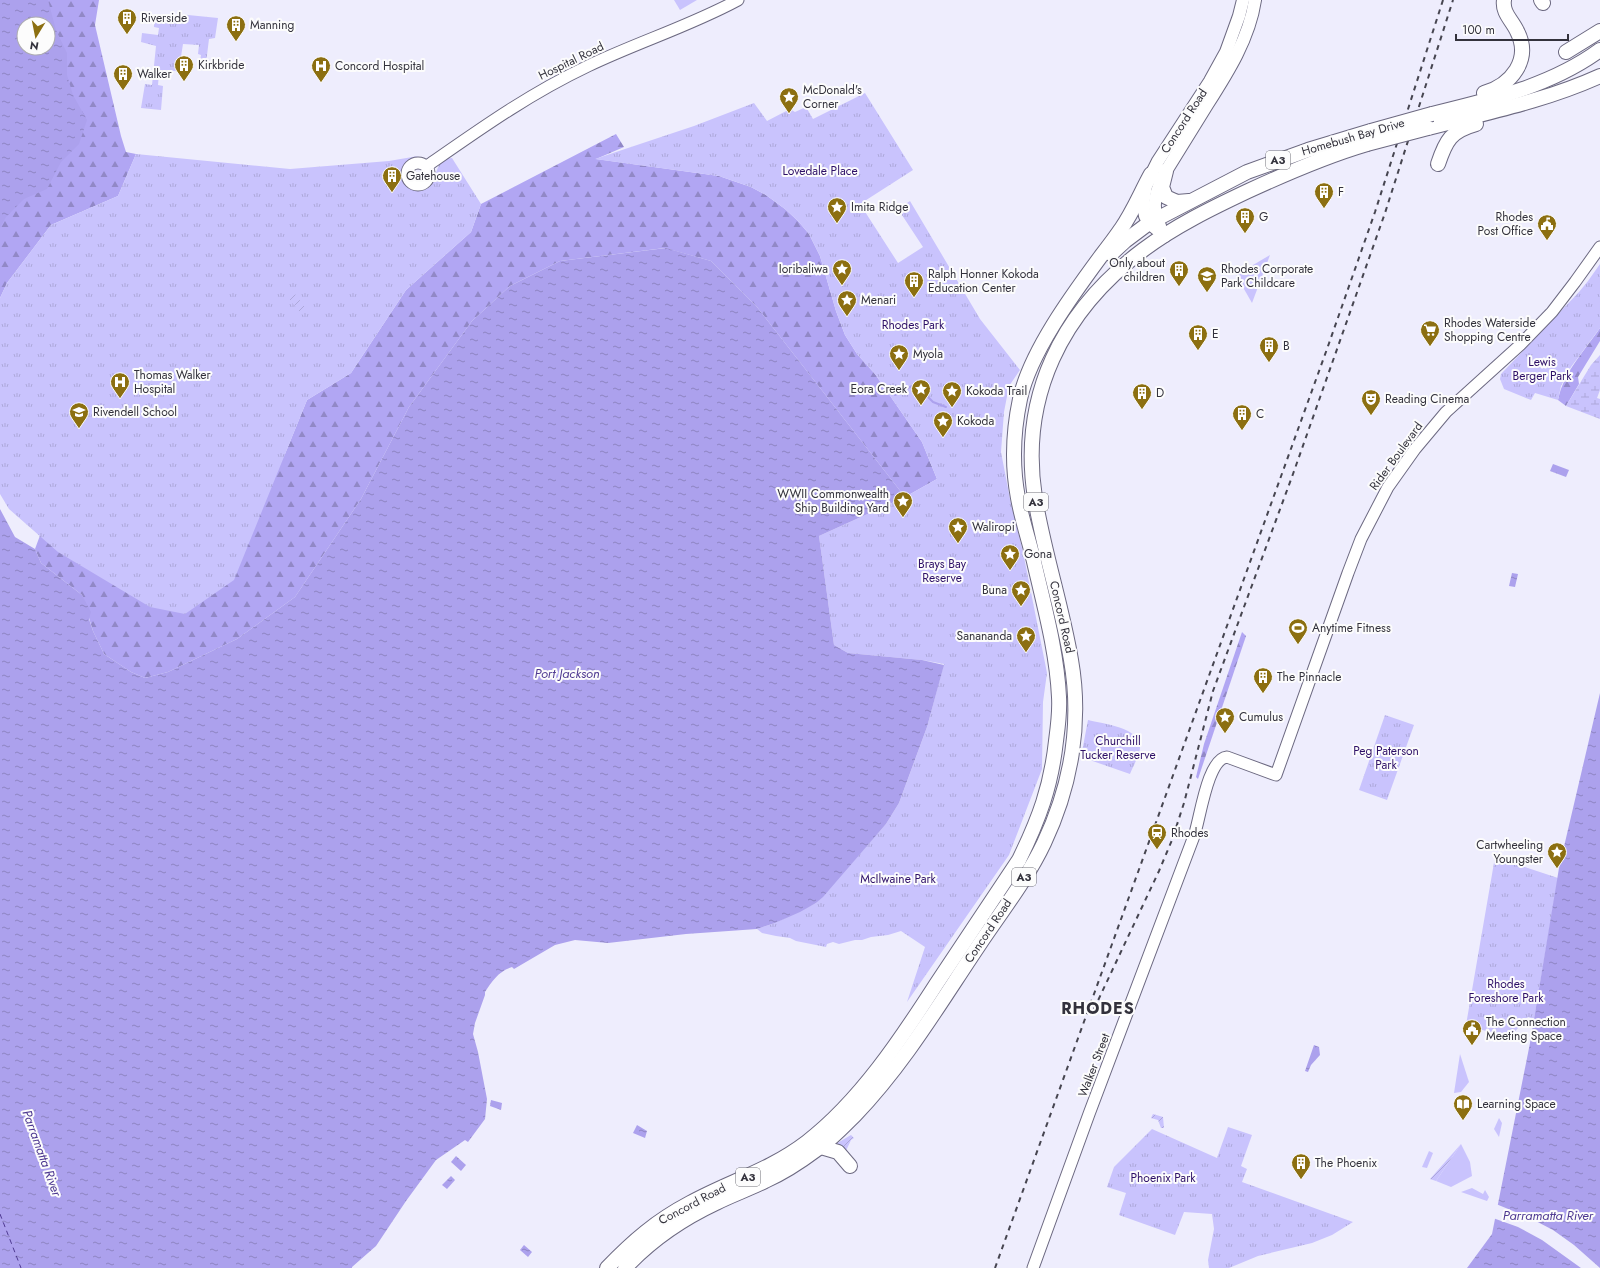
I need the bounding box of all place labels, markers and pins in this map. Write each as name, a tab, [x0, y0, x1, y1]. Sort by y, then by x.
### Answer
building icon: Riverside	[116, 7, 138, 35]
place label: Riverside	[141, 9, 187, 27]
building icon: Manning	[225, 14, 247, 42]
place label: Manning	[250, 16, 294, 34]
building icon: Kirkbride	[173, 54, 195, 82]
hospital icon: Concord Hospital	[310, 55, 332, 83]
place label: Kirkbride	[198, 56, 244, 74]
place label: Concord Hospital	[335, 57, 424, 75]
building icon: Walker	[112, 63, 134, 91]
place label: Walker	[137, 65, 172, 83]
place label: McDonald's Corner	[803, 81, 862, 113]
place icon: McDonald's Corner	[778, 86, 800, 114]
building icon: Gatehouse	[381, 165, 403, 193]
place label: Gatehouse	[406, 167, 460, 185]
building icon: F	[1313, 181, 1335, 209]
place label: F	[1338, 183, 1344, 201]
place icon: Imita Ridge	[826, 196, 848, 224]
place label: Imita Ridge	[851, 198, 908, 216]
building icon: G	[1234, 206, 1256, 234]
place label: G	[1259, 208, 1268, 226]
place label: Rhodes Post Office	[1478, 208, 1533, 240]
public building icon: Rhodes Post Office	[1536, 213, 1558, 241]
place label: Only about children	[1109, 254, 1165, 286]
place icon: Ioribaliwa	[831, 258, 853, 286]
building icon: Only about children	[1168, 259, 1190, 287]
place label: Ioribaliwa	[779, 260, 828, 278]
place label: Rhodes Corporate Park Childcare	[1221, 260, 1313, 292]
place label: Ralph Honner Kokoda Education Center	[928, 265, 1039, 297]
school or university icon: Rhodes Corporate Park Childcare	[1196, 265, 1218, 293]
building icon: Ralph Honner Kokoda Education Center	[903, 270, 925, 298]
place icon: Menari	[836, 289, 858, 317]
place label: Menari	[861, 291, 896, 309]
place label: Rhodes Waterside Shopping Centre	[1444, 314, 1536, 346]
supermarket icon: Rhodes Waterside Shopping Centre	[1419, 319, 1441, 347]
building icon: E	[1187, 323, 1209, 351]
place label: E	[1212, 325, 1219, 343]
building icon: B	[1258, 335, 1280, 363]
place label: B	[1283, 337, 1290, 355]
place icon: Myola	[888, 343, 910, 371]
place label: Myola	[913, 345, 943, 363]
place label: Thomas Walker Hospital	[134, 366, 211, 398]
hospital icon: Thomas Walker Hospital	[109, 371, 131, 399]
place icon: Eora Creek	[910, 378, 932, 406]
place label: Eora Creek	[851, 380, 908, 398]
place icon: Kokoda Trail	[941, 380, 963, 408]
place label: Kokoda Trail	[966, 382, 1027, 400]
building icon: D	[1131, 382, 1153, 410]
place label: D	[1156, 384, 1164, 402]
theatre icon: Reading Cinema	[1360, 388, 1382, 416]
place label: Reading Cinema	[1385, 390, 1470, 408]
school or university icon: Rivendell School	[68, 401, 90, 429]
place label: Rivendell School	[93, 403, 177, 421]
building icon: C	[1231, 403, 1253, 431]
place label: C	[1256, 405, 1264, 423]
place icon: Kokoda	[932, 410, 954, 438]
place label: Kokoda	[957, 412, 994, 430]
place label: WWII Commonwealth Ship Building Yard	[777, 485, 889, 517]
place icon: WWII Commonwealth Ship Building Yard	[892, 490, 914, 518]
place icon: Waliropi	[947, 516, 969, 544]
place label: Waliropi	[972, 518, 1015, 536]
place icon: Gona	[999, 543, 1021, 571]
place label: Gona	[1024, 545, 1052, 563]
place icon: Buna	[1010, 579, 1032, 607]
place label: Buna	[982, 581, 1007, 599]
sports icon: Anytime Fitness	[1287, 617, 1309, 645]
place label: Anytime Fitness	[1312, 619, 1391, 637]
place icon: Sanananda	[1015, 625, 1037, 653]
place label: Sanananda	[957, 627, 1012, 645]
building icon: The Pinnacle	[1252, 666, 1274, 694]
place label: The Pinnacle	[1277, 668, 1341, 686]
place icon: Cumulus	[1214, 706, 1236, 734]
place label: Cumulus	[1239, 708, 1283, 726]
station icon: Rhodes	[1146, 822, 1168, 850]
place label: Rhodes	[1171, 824, 1209, 842]
place label: Cartwheeling Youngster	[1476, 836, 1544, 868]
place icon: Cartwheeling Youngster	[1546, 841, 1568, 869]
place label: The Connection Meeting Space	[1486, 1013, 1566, 1045]
public building icon: The Connection Meeting Space	[1461, 1018, 1483, 1046]
library icon: Learning Space	[1452, 1093, 1474, 1121]
place label: Learning Space	[1477, 1095, 1556, 1113]
building icon: The Phoenix	[1290, 1152, 1312, 1180]
place label: The Phoenix	[1315, 1154, 1378, 1172]

